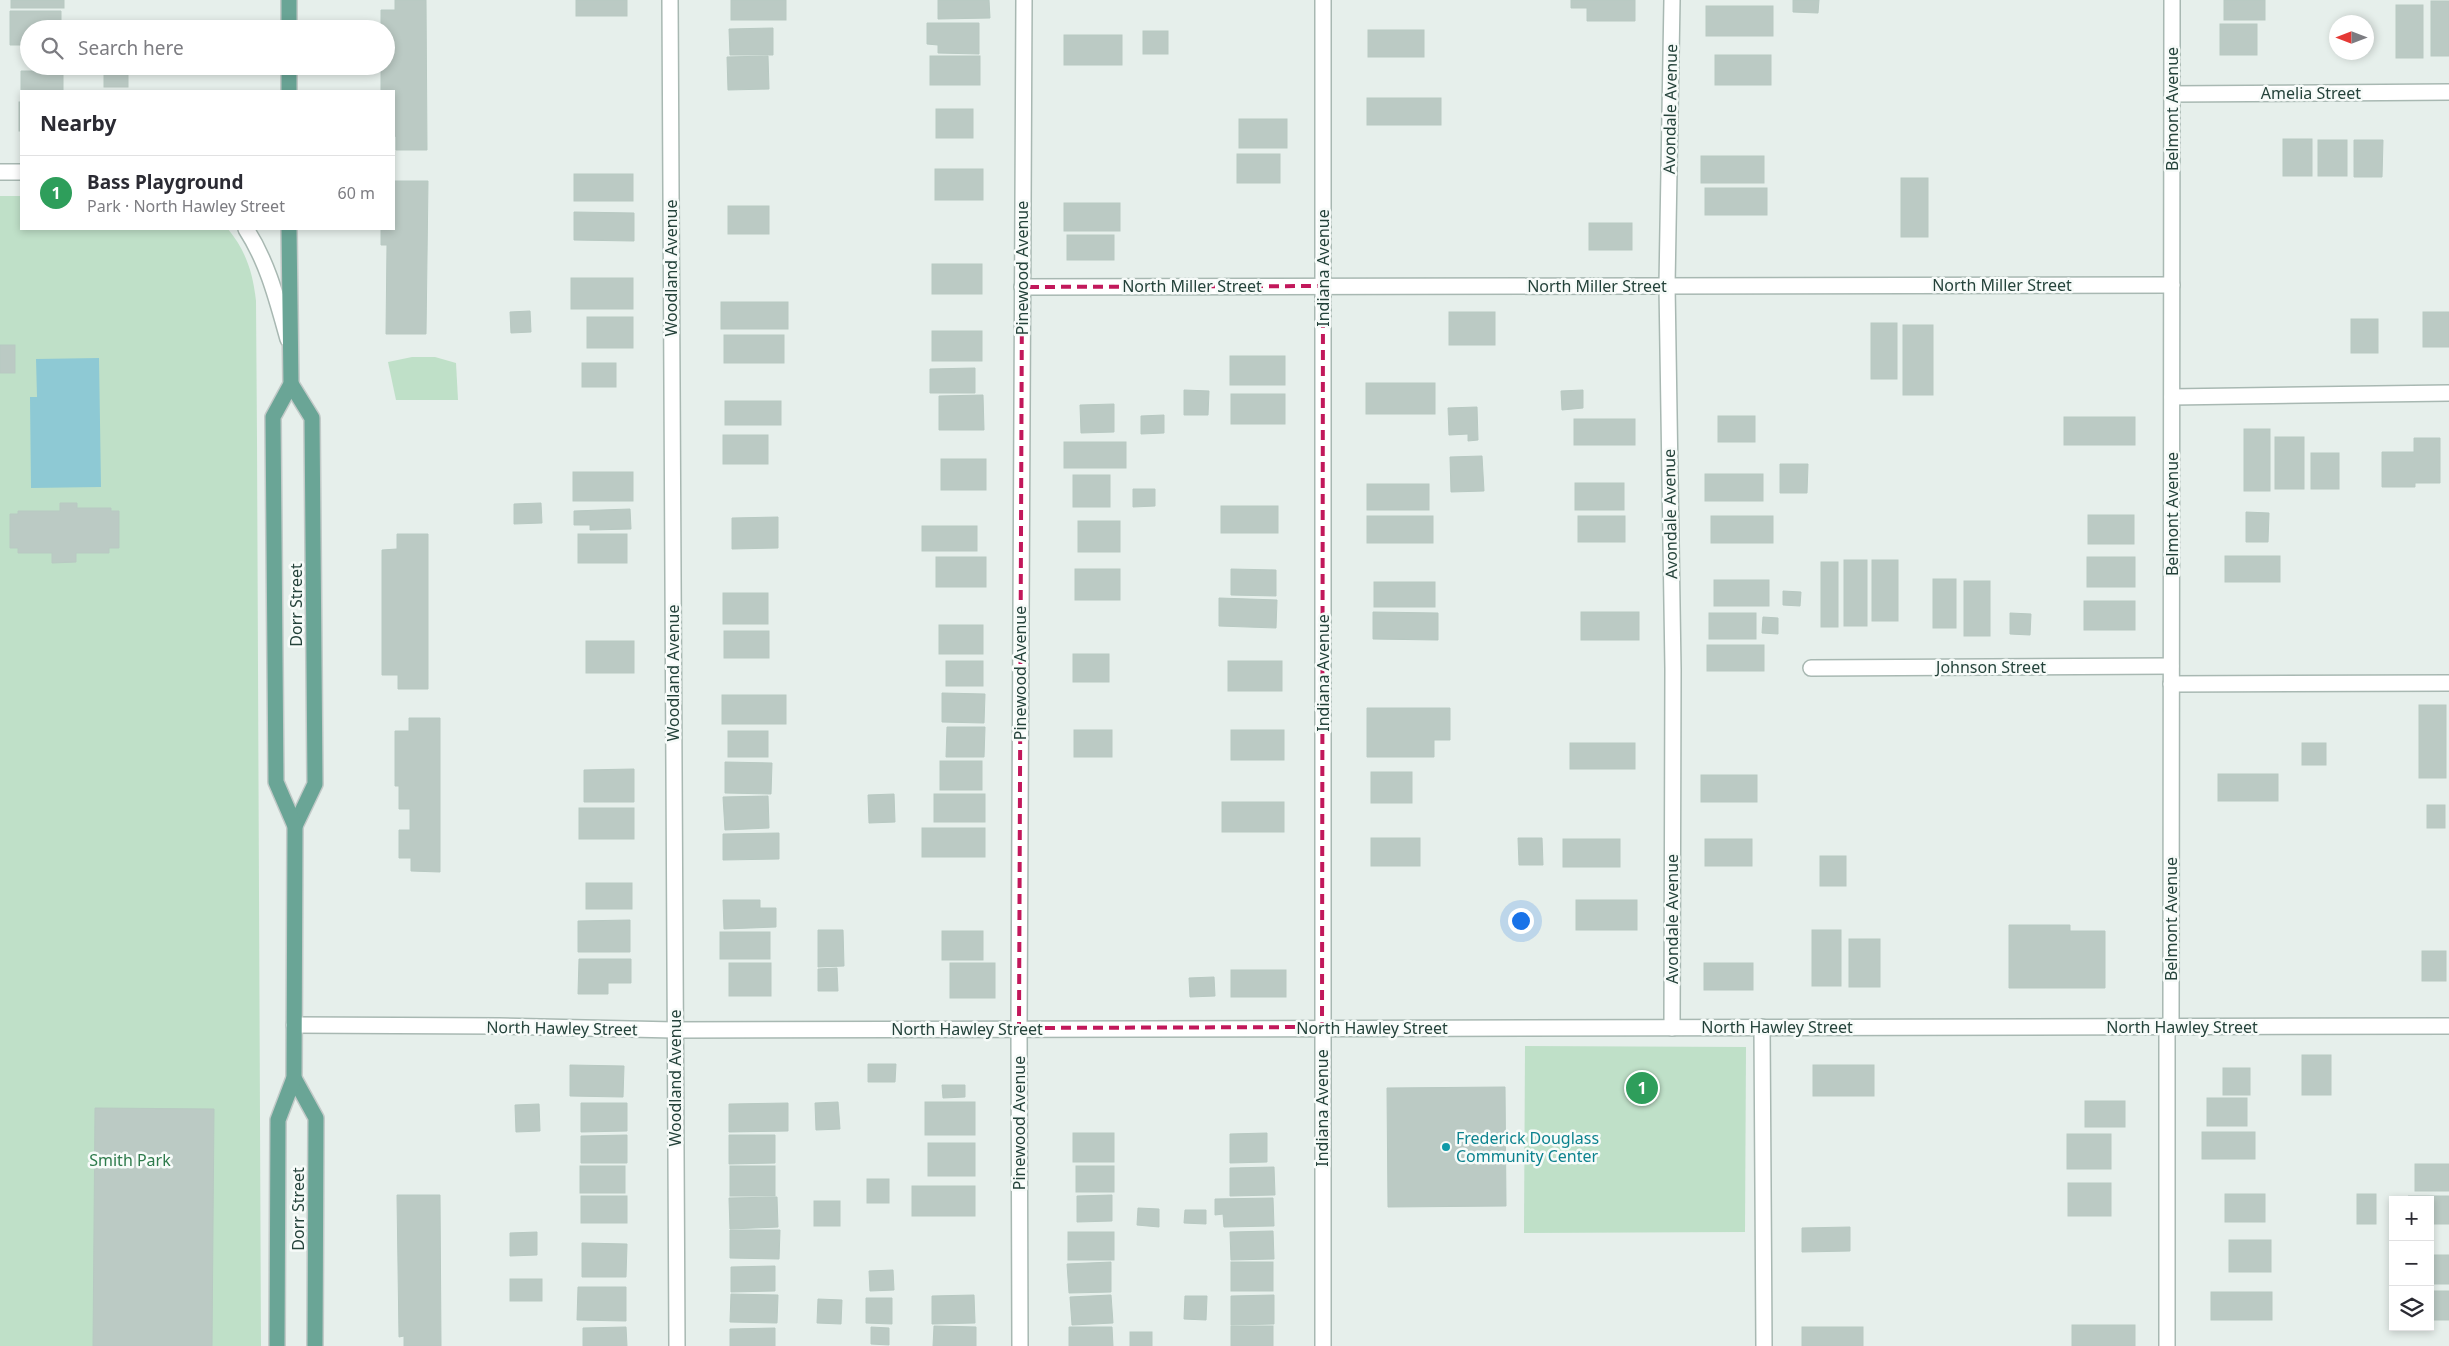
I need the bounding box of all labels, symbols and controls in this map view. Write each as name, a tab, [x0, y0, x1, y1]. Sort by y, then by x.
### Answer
north arrow	[2329, 15, 2374, 60]
search box	[20, 20, 395, 75]
icon: search	[38, 34, 66, 62]
text: Search here	[78, 35, 184, 61]
street label: Avondale Avenue	[1658, 44, 1682, 174]
street label: Belmont Avenue	[2161, 47, 2183, 171]
street label: Amelia Street	[2261, 82, 2361, 104]
text: Nearby	[40, 109, 116, 137]
text: Bass Playground	[87, 169, 243, 195]
text: 1	[51, 182, 61, 204]
text: 60 m	[338, 182, 375, 204]
text: Park · North Hawley Street	[87, 195, 285, 217]
street label: Woodland Avenue	[660, 200, 682, 336]
street label: Pinewood Avenue	[1011, 201, 1033, 335]
street label: Indiana Avenue	[1312, 209, 1334, 327]
street label: North Miller Street	[1932, 274, 2072, 296]
street label: North Miller Street	[1122, 275, 1262, 297]
street label: North Miller Street	[1527, 275, 1667, 297]
street label: Avondale Avenue	[1658, 449, 1682, 579]
street label: Belmont Avenue	[2161, 452, 2183, 576]
street label: Dorr Street	[285, 563, 307, 647]
street label: Woodland Avenue	[662, 605, 684, 741]
street label: Pinewood Avenue	[1009, 606, 1031, 740]
street label: Indiana Avenue	[1312, 614, 1334, 732]
street label: Johnson Street	[1934, 656, 2046, 678]
street label: Avondale Avenue	[1661, 854, 1683, 984]
street label: Belmont Avenue	[2160, 857, 2182, 981]
your location	[1508, 908, 1534, 934]
street label: Woodland Avenue	[664, 1010, 686, 1146]
street label: North Hawley Street	[486, 1016, 638, 1040]
street label: North Hawley Street	[1701, 1016, 1853, 1038]
street label: North Hawley Street	[2106, 1016, 2258, 1038]
street label: North Hawley Street	[1296, 1017, 1448, 1039]
street label: North Hawley Street	[891, 1018, 1043, 1040]
street label: Indiana Avenue	[1311, 1049, 1333, 1167]
street label: Pinewood Avenue	[1008, 1056, 1030, 1190]
pin: 1	[1626, 1069, 1658, 1107]
place label: Frederick Douglass Community Center	[1456, 1127, 1599, 1167]
marker: Frederick Douglass Community Center	[1440, 1141, 1452, 1153]
park label: Smith Park	[89, 1149, 171, 1171]
street label: Dorr Street	[287, 1167, 309, 1251]
map controls	[2389, 1196, 2434, 1331]
button: +	[2389, 1196, 2434, 1241]
button: −	[2389, 1241, 2434, 1286]
button: layers	[2389, 1286, 2434, 1331]

